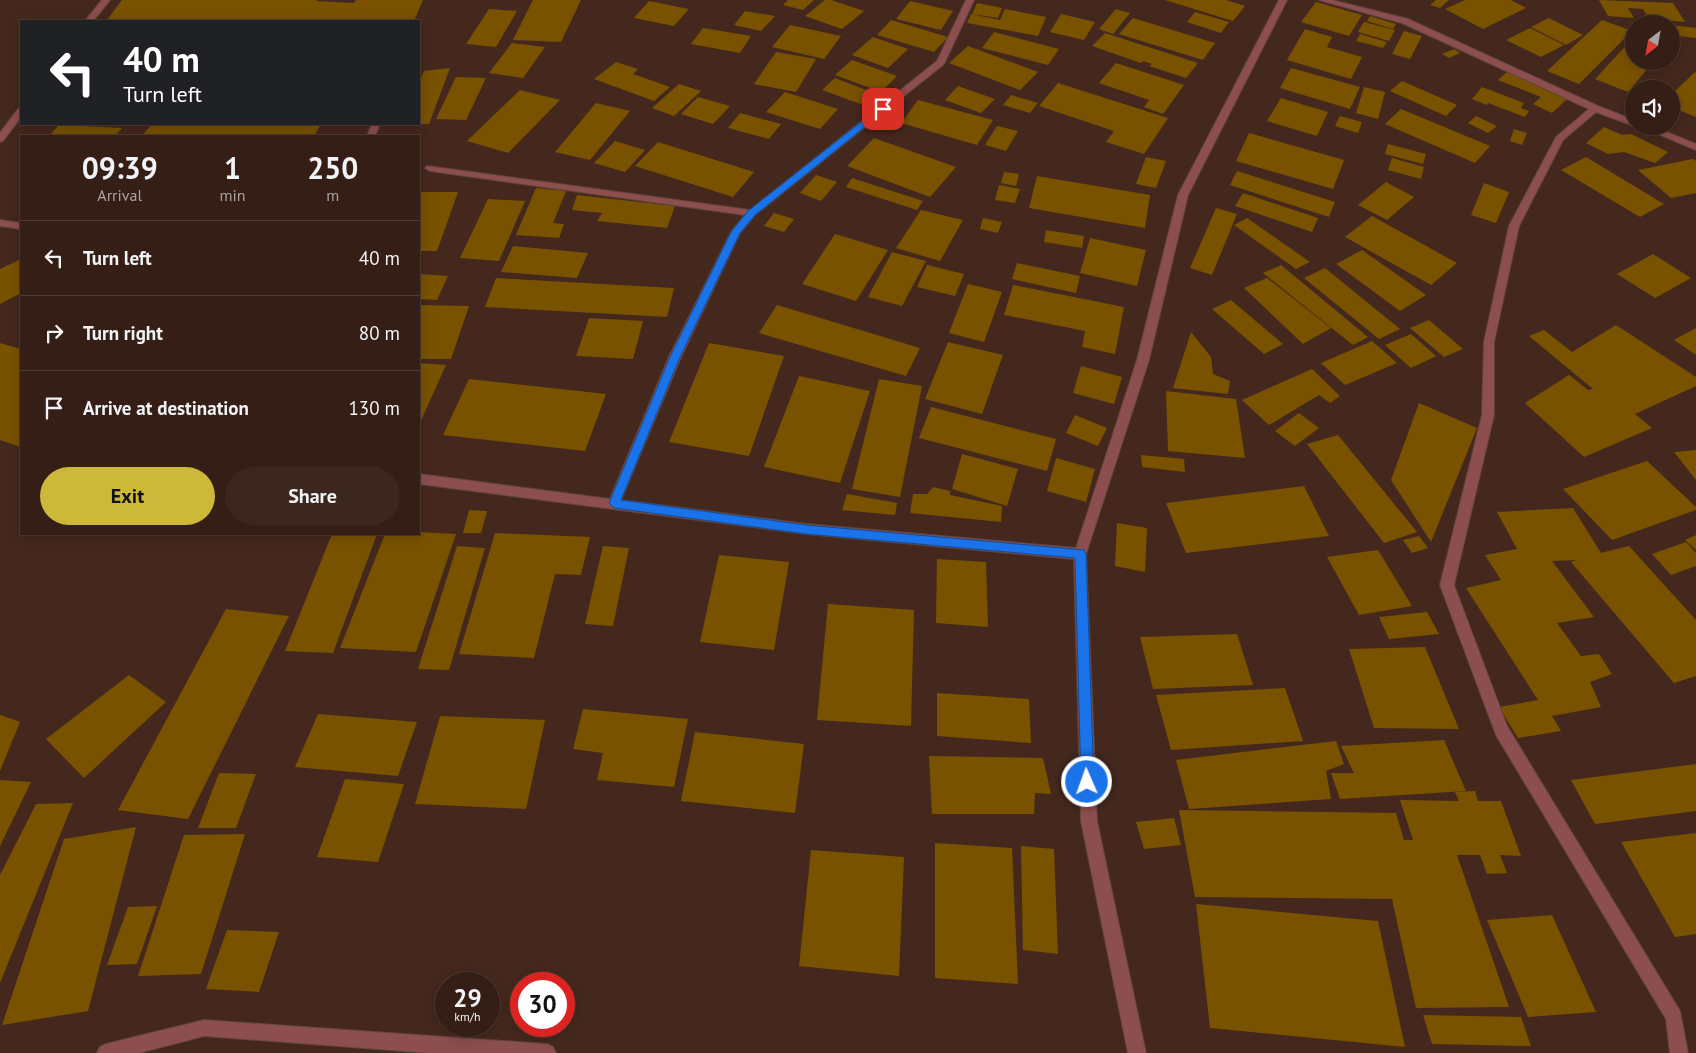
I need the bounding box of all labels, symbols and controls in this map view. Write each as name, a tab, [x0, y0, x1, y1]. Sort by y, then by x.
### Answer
north arrow	[1625, 15, 1680, 70]
map controls	[1625, 15, 1680, 135]
text: 40 m	[123, 36, 200, 82]
icon: left	[40, 40, 105, 105]
text: Turn left	[123, 80, 202, 108]
button: sound	[1625, 80, 1680, 135]
pin	[862, 88, 904, 130]
icon: arrive	[869, 95, 897, 123]
text: 09:39	[82, 148, 158, 187]
text: 1	[224, 148, 241, 187]
text: 250	[307, 148, 358, 187]
text: Arrival	[97, 185, 142, 205]
text: min	[220, 185, 246, 205]
text: m	[326, 185, 339, 205]
icon: left	[40, 244, 68, 272]
text: Turn left	[83, 246, 152, 270]
text: 40 m	[359, 246, 400, 270]
icon: right	[40, 319, 68, 347]
text: Turn right	[83, 321, 163, 345]
text: 80 m	[359, 321, 400, 345]
icon: arrive	[40, 394, 68, 422]
text: Arrive at destination	[83, 396, 249, 420]
text: 130 m	[348, 396, 400, 420]
button: Exit	[40, 467, 215, 525]
button: Share	[225, 467, 400, 525]
position arrow	[1060, 755, 1112, 807]
speed limit sign: 30	[510, 972, 575, 1037]
text: 29	[453, 982, 482, 1014]
text: km/h	[454, 1009, 481, 1024]

